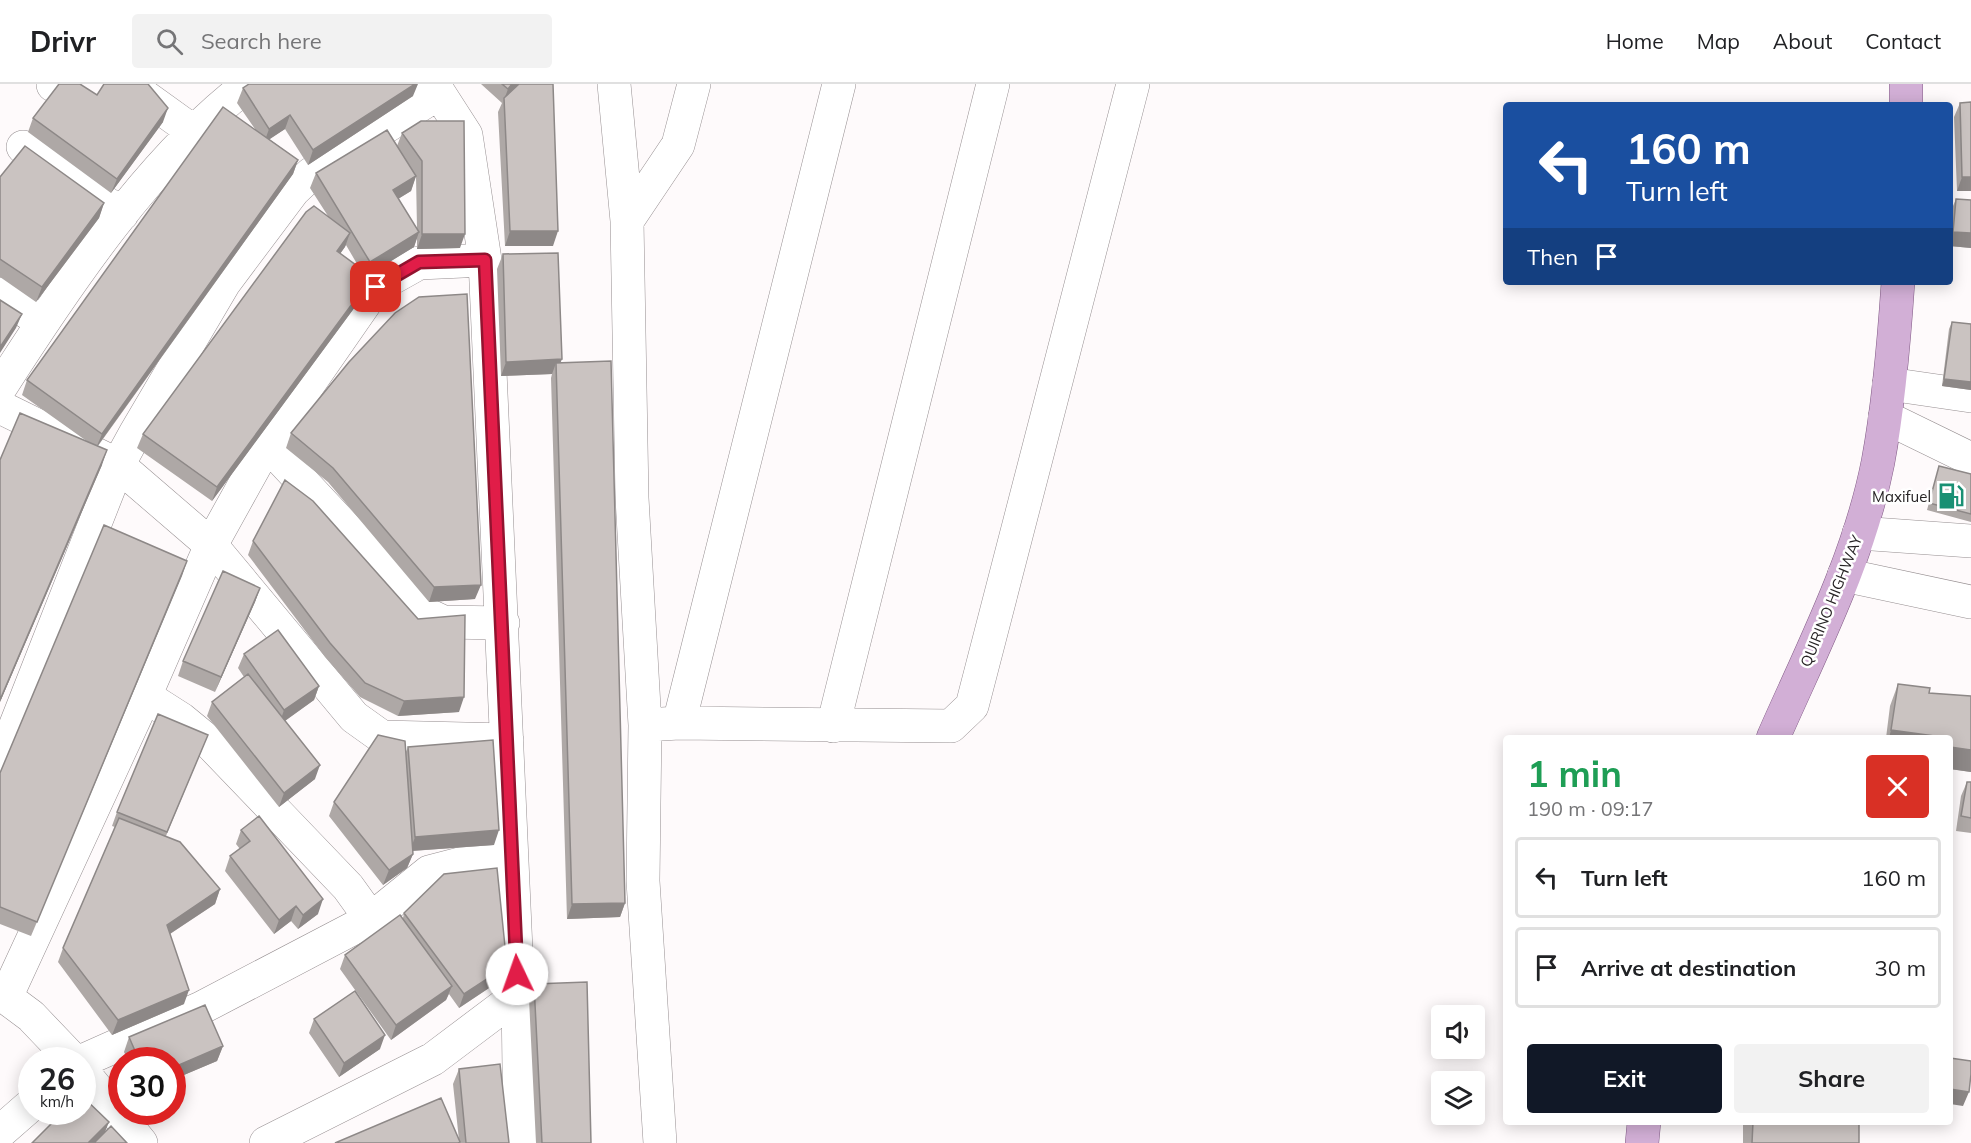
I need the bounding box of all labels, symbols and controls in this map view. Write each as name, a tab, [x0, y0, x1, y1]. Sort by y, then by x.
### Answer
search box	[132, 14, 552, 68]
text: Drivr	[30, 24, 96, 59]
icon: search	[153, 25, 186, 58]
text: Search here	[201, 27, 322, 55]
text: Home	[1606, 28, 1664, 54]
text: Map	[1697, 28, 1740, 54]
text: About	[1773, 28, 1832, 54]
text: Contact	[1865, 28, 1941, 54]
text: 160 m	[1626, 122, 1751, 175]
icon: left	[1527, 126, 1605, 204]
text: Turn left	[1626, 174, 1728, 208]
icon: arrive	[1590, 240, 1623, 273]
text: Then	[1527, 243, 1578, 271]
pin	[350, 261, 401, 312]
icon: arrive	[359, 270, 392, 303]
fuel station icon: Maxifuel	[1936, 481, 1966, 511]
place label: Maxifuel	[1872, 487, 1931, 506]
street label: QUIRINO HIGHWAY	[1796, 532, 1866, 670]
text: 1 min	[1527, 751, 1622, 796]
button: close	[1866, 755, 1929, 818]
text: 190 m · 09:17	[1527, 796, 1653, 821]
icon: left	[1530, 861, 1563, 894]
text: Turn left	[1581, 864, 1668, 892]
text: 160 m	[1861, 864, 1926, 892]
position arrow	[485, 942, 549, 1006]
icon: arrive	[1530, 951, 1563, 984]
text: Arrive at destination	[1581, 954, 1796, 982]
text: 30 m	[1875, 954, 1926, 982]
map controls	[1431, 1005, 1485, 1125]
button: sound	[1431, 1005, 1485, 1059]
button: Exit	[1527, 1044, 1722, 1113]
button: Share	[1734, 1044, 1929, 1113]
speed limit sign: 30	[108, 1047, 186, 1125]
text: 26	[39, 1060, 75, 1098]
button: layers	[1431, 1071, 1485, 1125]
text: km/h	[40, 1092, 74, 1111]

